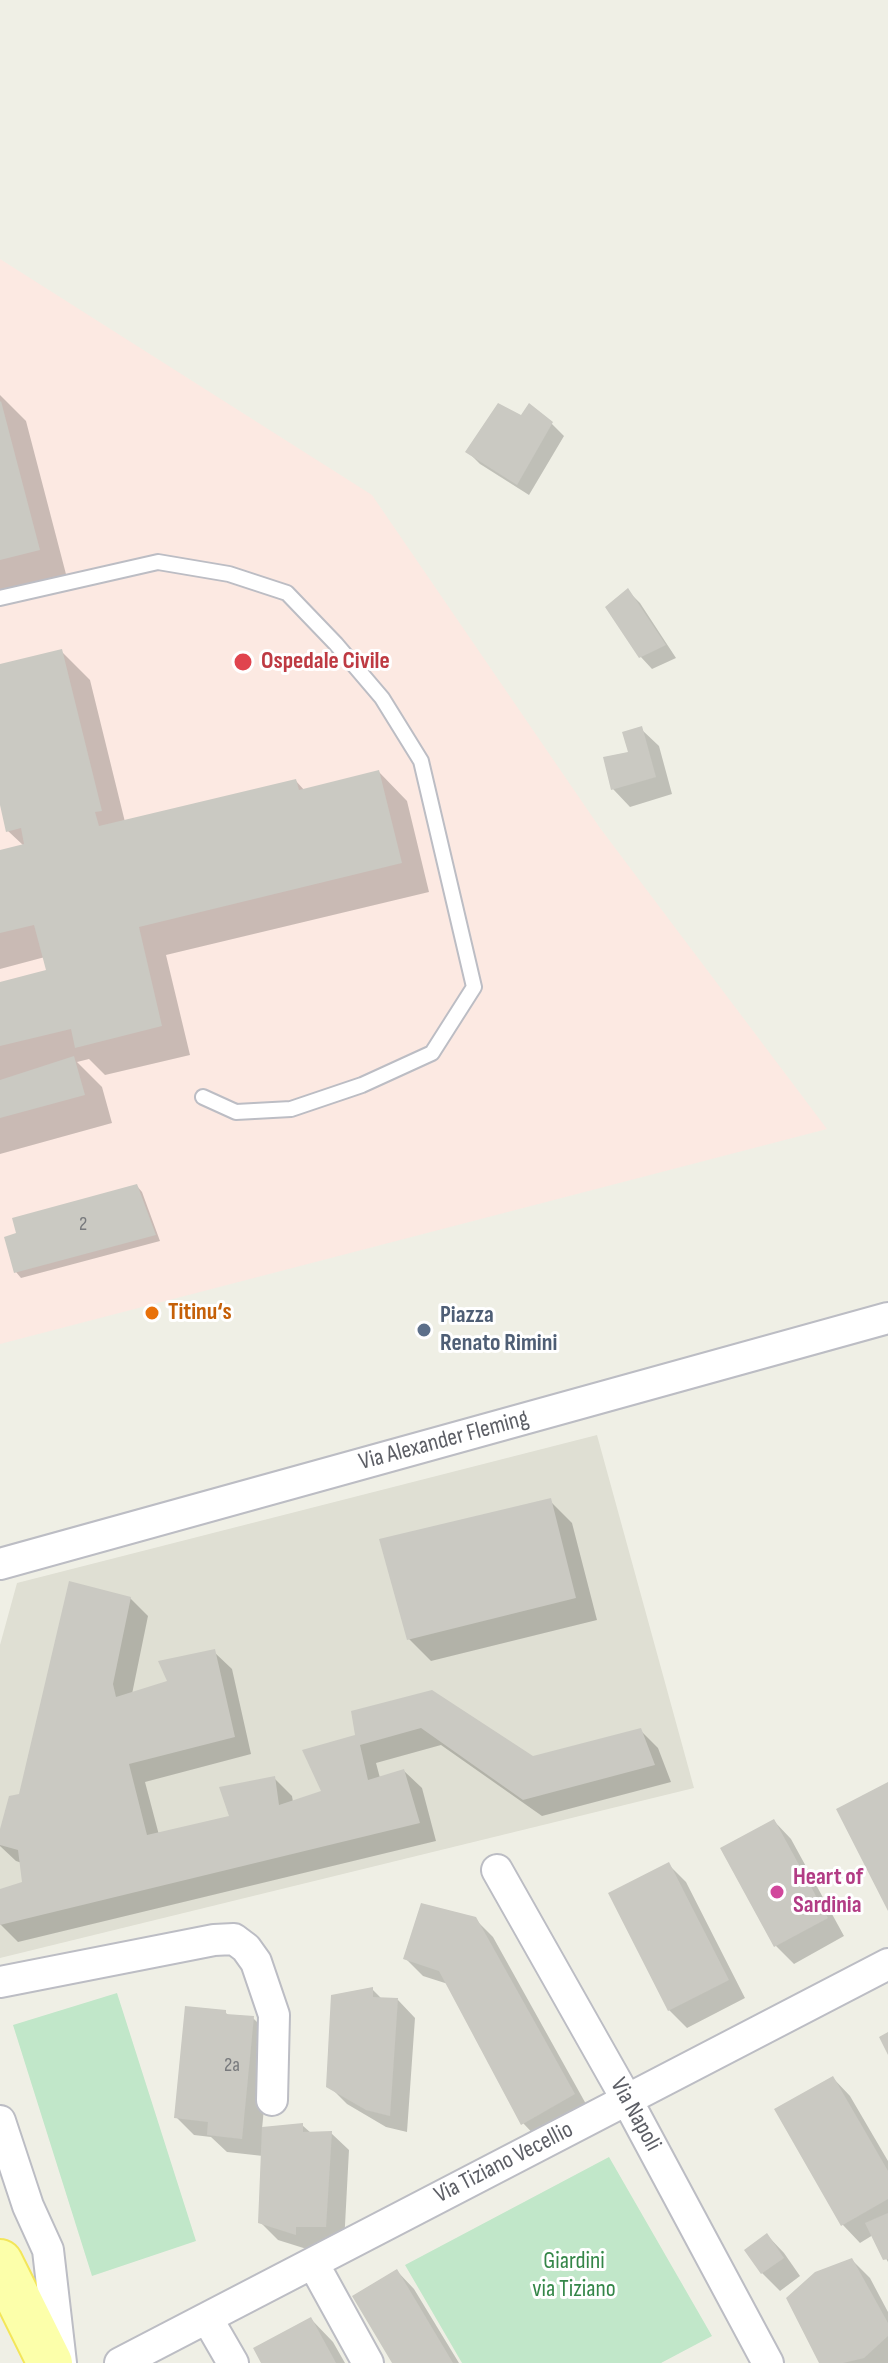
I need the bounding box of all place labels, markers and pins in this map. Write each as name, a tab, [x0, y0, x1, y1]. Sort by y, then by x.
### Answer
place label: Ospedale Civile	[261, 648, 390, 676]
marker: Ospedale Civile	[232, 651, 254, 673]
place label: Titinu‘s	[168, 1299, 232, 1327]
place label: Piazza Renato Rimini	[440, 1302, 557, 1358]
marker: Titinu‘s	[143, 1304, 161, 1322]
marker: Piazza Renato Rimini	[415, 1321, 433, 1339]
place label: Heart of Sardinia	[793, 1864, 863, 1920]
marker: Heart of Sardinia	[768, 1883, 786, 1901]

